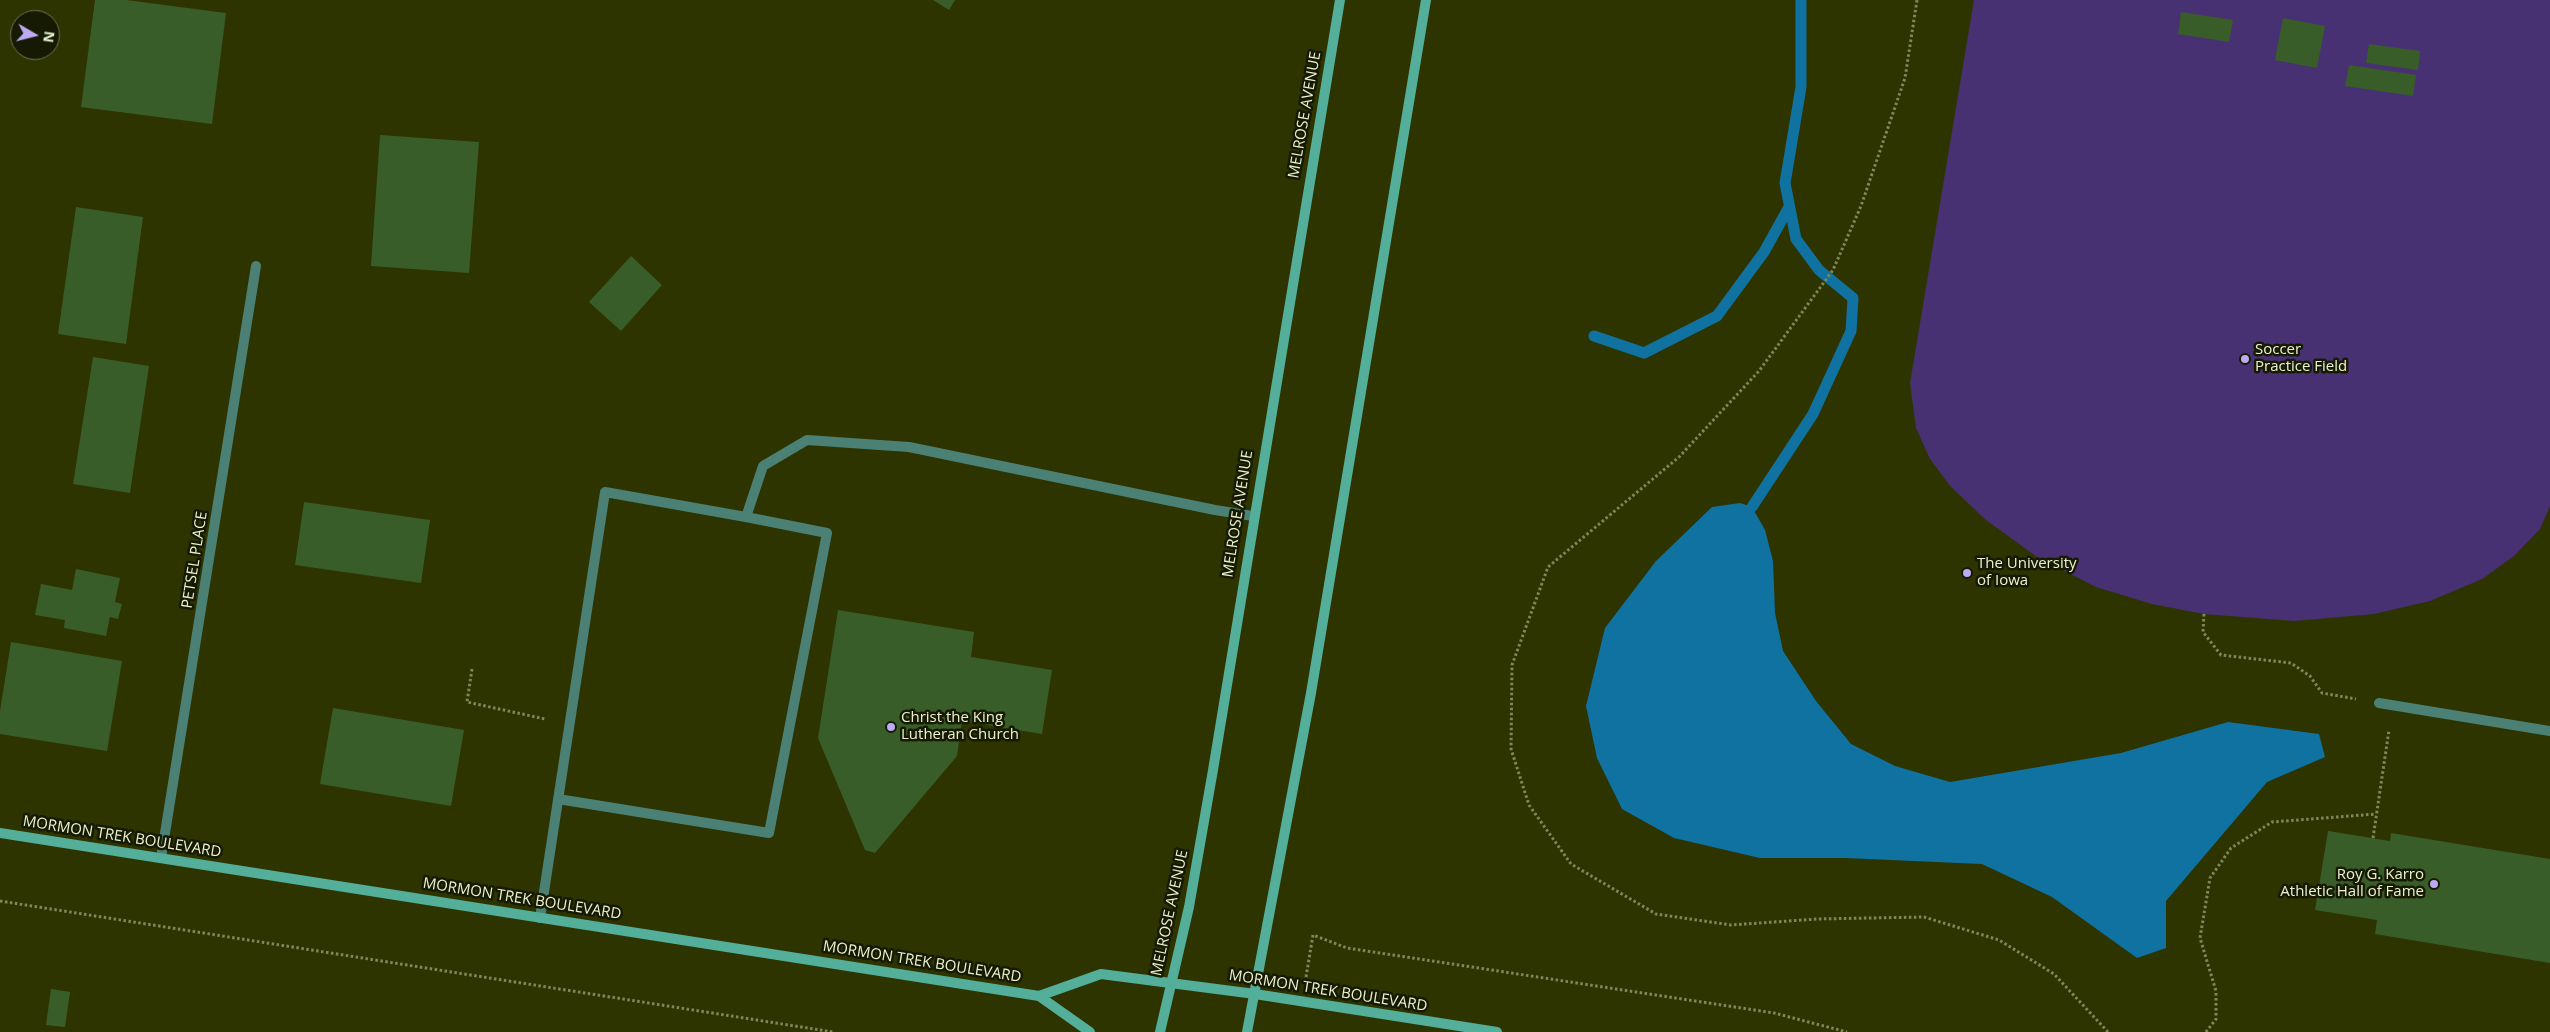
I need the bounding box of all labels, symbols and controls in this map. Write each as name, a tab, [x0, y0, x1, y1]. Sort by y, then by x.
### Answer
north arrow	[10, 10, 60, 60]
text: N	[39, 30, 60, 44]
street label: MELROSE AVENUE	[1285, 50, 1325, 180]
place label: Soccer Practice Field	[2255, 341, 2347, 376]
marker: Soccer Practice Field	[2239, 353, 2251, 365]
street label: MELROSE AVENUE	[1219, 449, 1257, 579]
street label: PETSEL PLACE	[178, 510, 212, 610]
place label: The University of Iowa	[1977, 555, 2077, 590]
marker: The University of Iowa	[1961, 567, 1973, 579]
place label: Christ the King Lutheran Church	[901, 709, 1019, 744]
marker: Christ the King Lutheran Church	[885, 721, 897, 733]
street label: MORMON TREK BOULEVARD	[21, 812, 223, 862]
street label: MELROSE AVENUE	[1148, 848, 1192, 978]
place label: Roy G. Karro Athletic Hall of Fame	[2280, 866, 2424, 901]
street label: MORMON TREK BOULEVARD	[421, 874, 623, 924]
marker: Roy G. Karro Athletic Hall of Fame	[2428, 878, 2440, 890]
street label: MORMON TREK BOULEVARD	[821, 937, 1023, 987]
street label: MORMON TREK BOULEVARD	[1227, 966, 1429, 1016]

